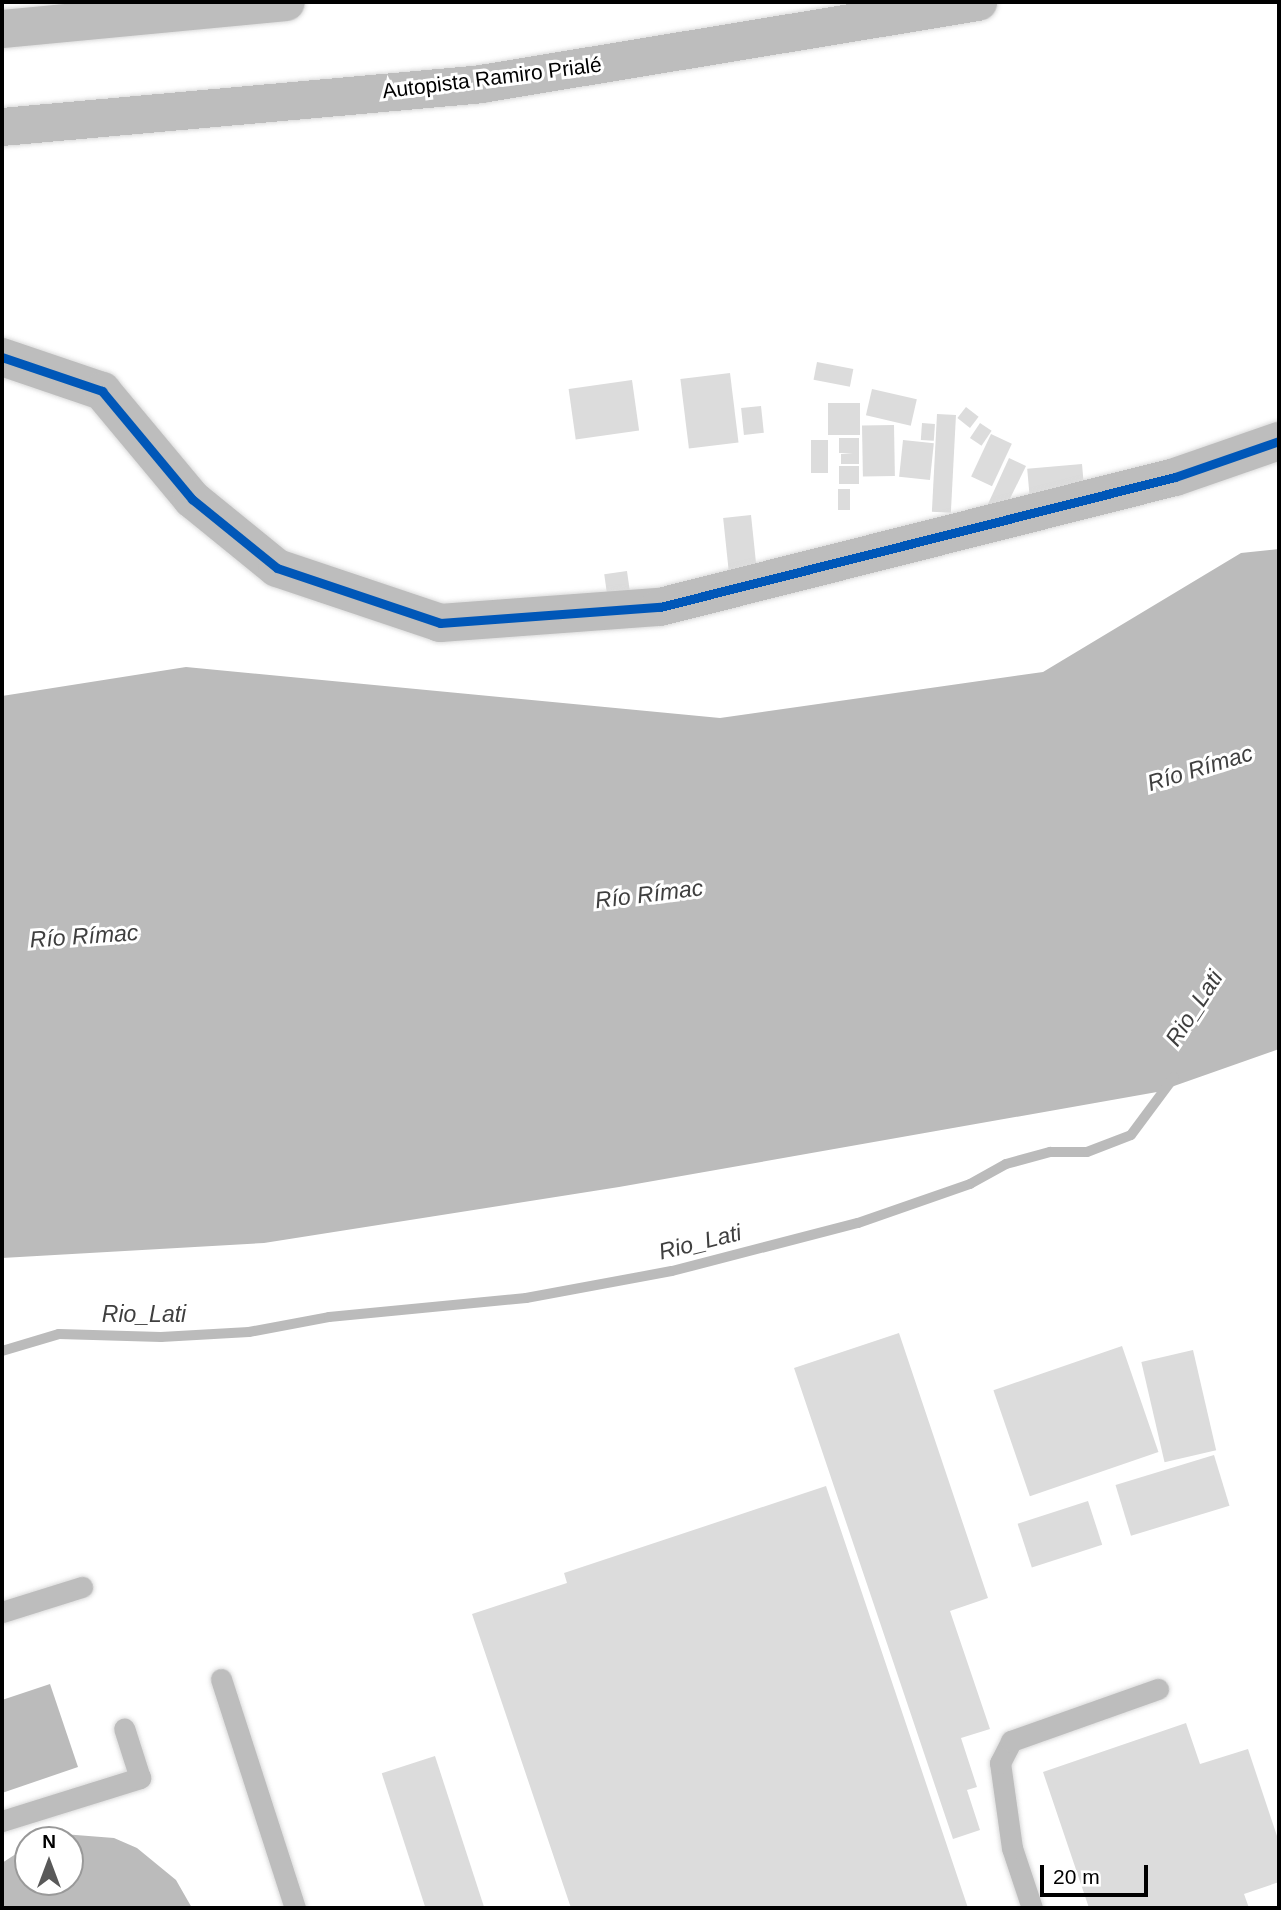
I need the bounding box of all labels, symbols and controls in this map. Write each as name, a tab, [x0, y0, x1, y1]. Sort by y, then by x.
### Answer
street label: Autopista Ramiro Prialé	[381, 52, 603, 104]
water label: Río Rímac	[1144, 739, 1256, 797]
water label: Río Rímac	[593, 874, 705, 914]
water label: Río Rímac	[29, 918, 139, 954]
water label: Rio_Lati	[1159, 965, 1229, 1051]
water label: Rio_Lati	[656, 1218, 744, 1266]
water label: Rio_Lati	[102, 1300, 186, 1328]
north arrow	[14, 1826, 84, 1896]
text: N	[42, 1831, 56, 1852]
scale bar	[1043, 1850, 1152, 1894]
text: 20 m	[1053, 1865, 1100, 1888]

